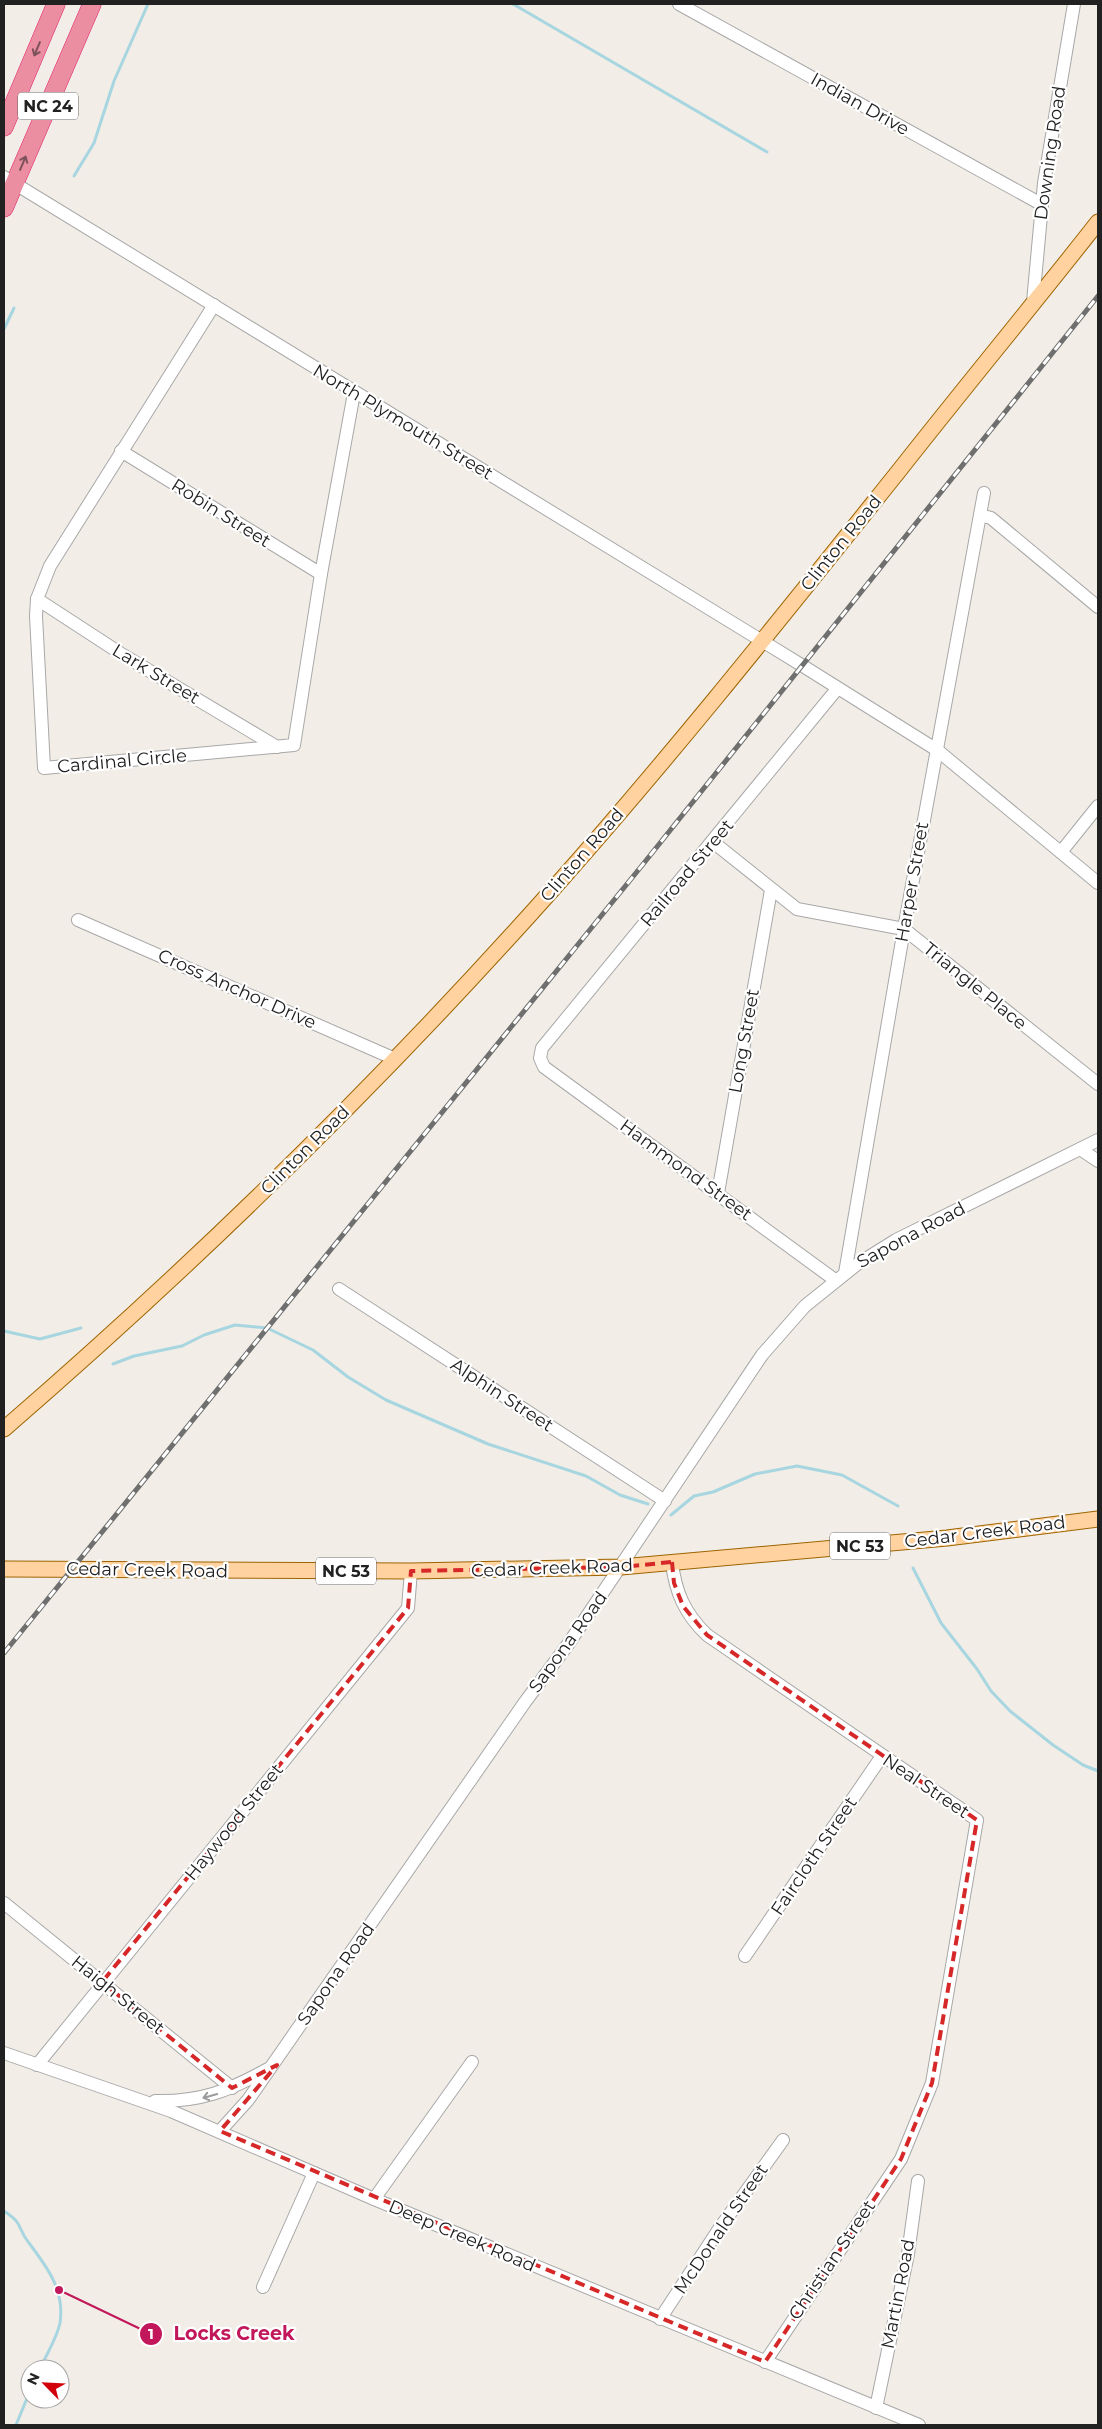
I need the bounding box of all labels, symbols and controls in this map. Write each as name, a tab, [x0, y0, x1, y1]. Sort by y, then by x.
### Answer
one-way arrow	[32, 41, 41, 56]
street label: Indian Drive	[807, 68, 913, 140]
street label: Downing Road	[1030, 85, 1070, 221]
road number: NC 24	[18, 92, 78, 120]
one-way arrow	[19, 156, 28, 171]
street label: North Plymouth Street	[309, 359, 497, 485]
street label: Robin Street	[167, 474, 275, 552]
street label: Clinton Road	[796, 491, 886, 595]
street label: Lark Street	[108, 639, 204, 709]
street label: Cardinal Circle	[56, 744, 188, 778]
street label: Clinton Road	[535, 804, 629, 906]
street label: Railroad Street	[636, 815, 738, 931]
street label: Harper Street	[891, 820, 933, 944]
street label: Triangle Place	[919, 938, 1031, 1035]
street label: Cross Anchor Drive	[154, 944, 320, 1034]
street label: Long Street	[724, 987, 764, 1095]
street label: Clinton Road	[256, 1101, 354, 1199]
street label: Hammond Street	[616, 1115, 756, 1225]
street label: Sapona Road	[853, 1197, 969, 1273]
street label: Alphin Street	[446, 1354, 558, 1436]
street label: Cedar Creek Road	[903, 1511, 1067, 1553]
road number: NC 53	[830, 1532, 890, 1560]
street label: Cedar Creek Road	[471, 1554, 633, 1582]
street label: Cedar Creek Road	[66, 1558, 228, 1582]
road number: NC 53	[316, 1558, 376, 1584]
street label: Sapona Road	[524, 1587, 612, 1697]
street label: Neal Street	[878, 1749, 974, 1823]
street label: Haywood Street	[180, 1759, 288, 1885]
street label: Faircloth Street	[766, 1793, 862, 1919]
street label: Sapona Road	[293, 1919, 379, 2029]
street label: Haigh Street	[67, 1951, 169, 2039]
one-way arrow	[203, 2092, 219, 2101]
street label: McDonald Street	[669, 2160, 773, 2298]
street label: Deep Creek Road	[385, 2195, 539, 2277]
street label: Christian Street	[784, 2196, 880, 2324]
street label: Martin Road	[877, 2237, 919, 2351]
callout: Locks Creek	[139, 2317, 305, 2351]
text: Locks Creek	[174, 2322, 295, 2345]
text: 1	[148, 2324, 154, 2343]
north arrow	[20, 2359, 70, 2409]
text: N	[23, 2370, 44, 2388]

